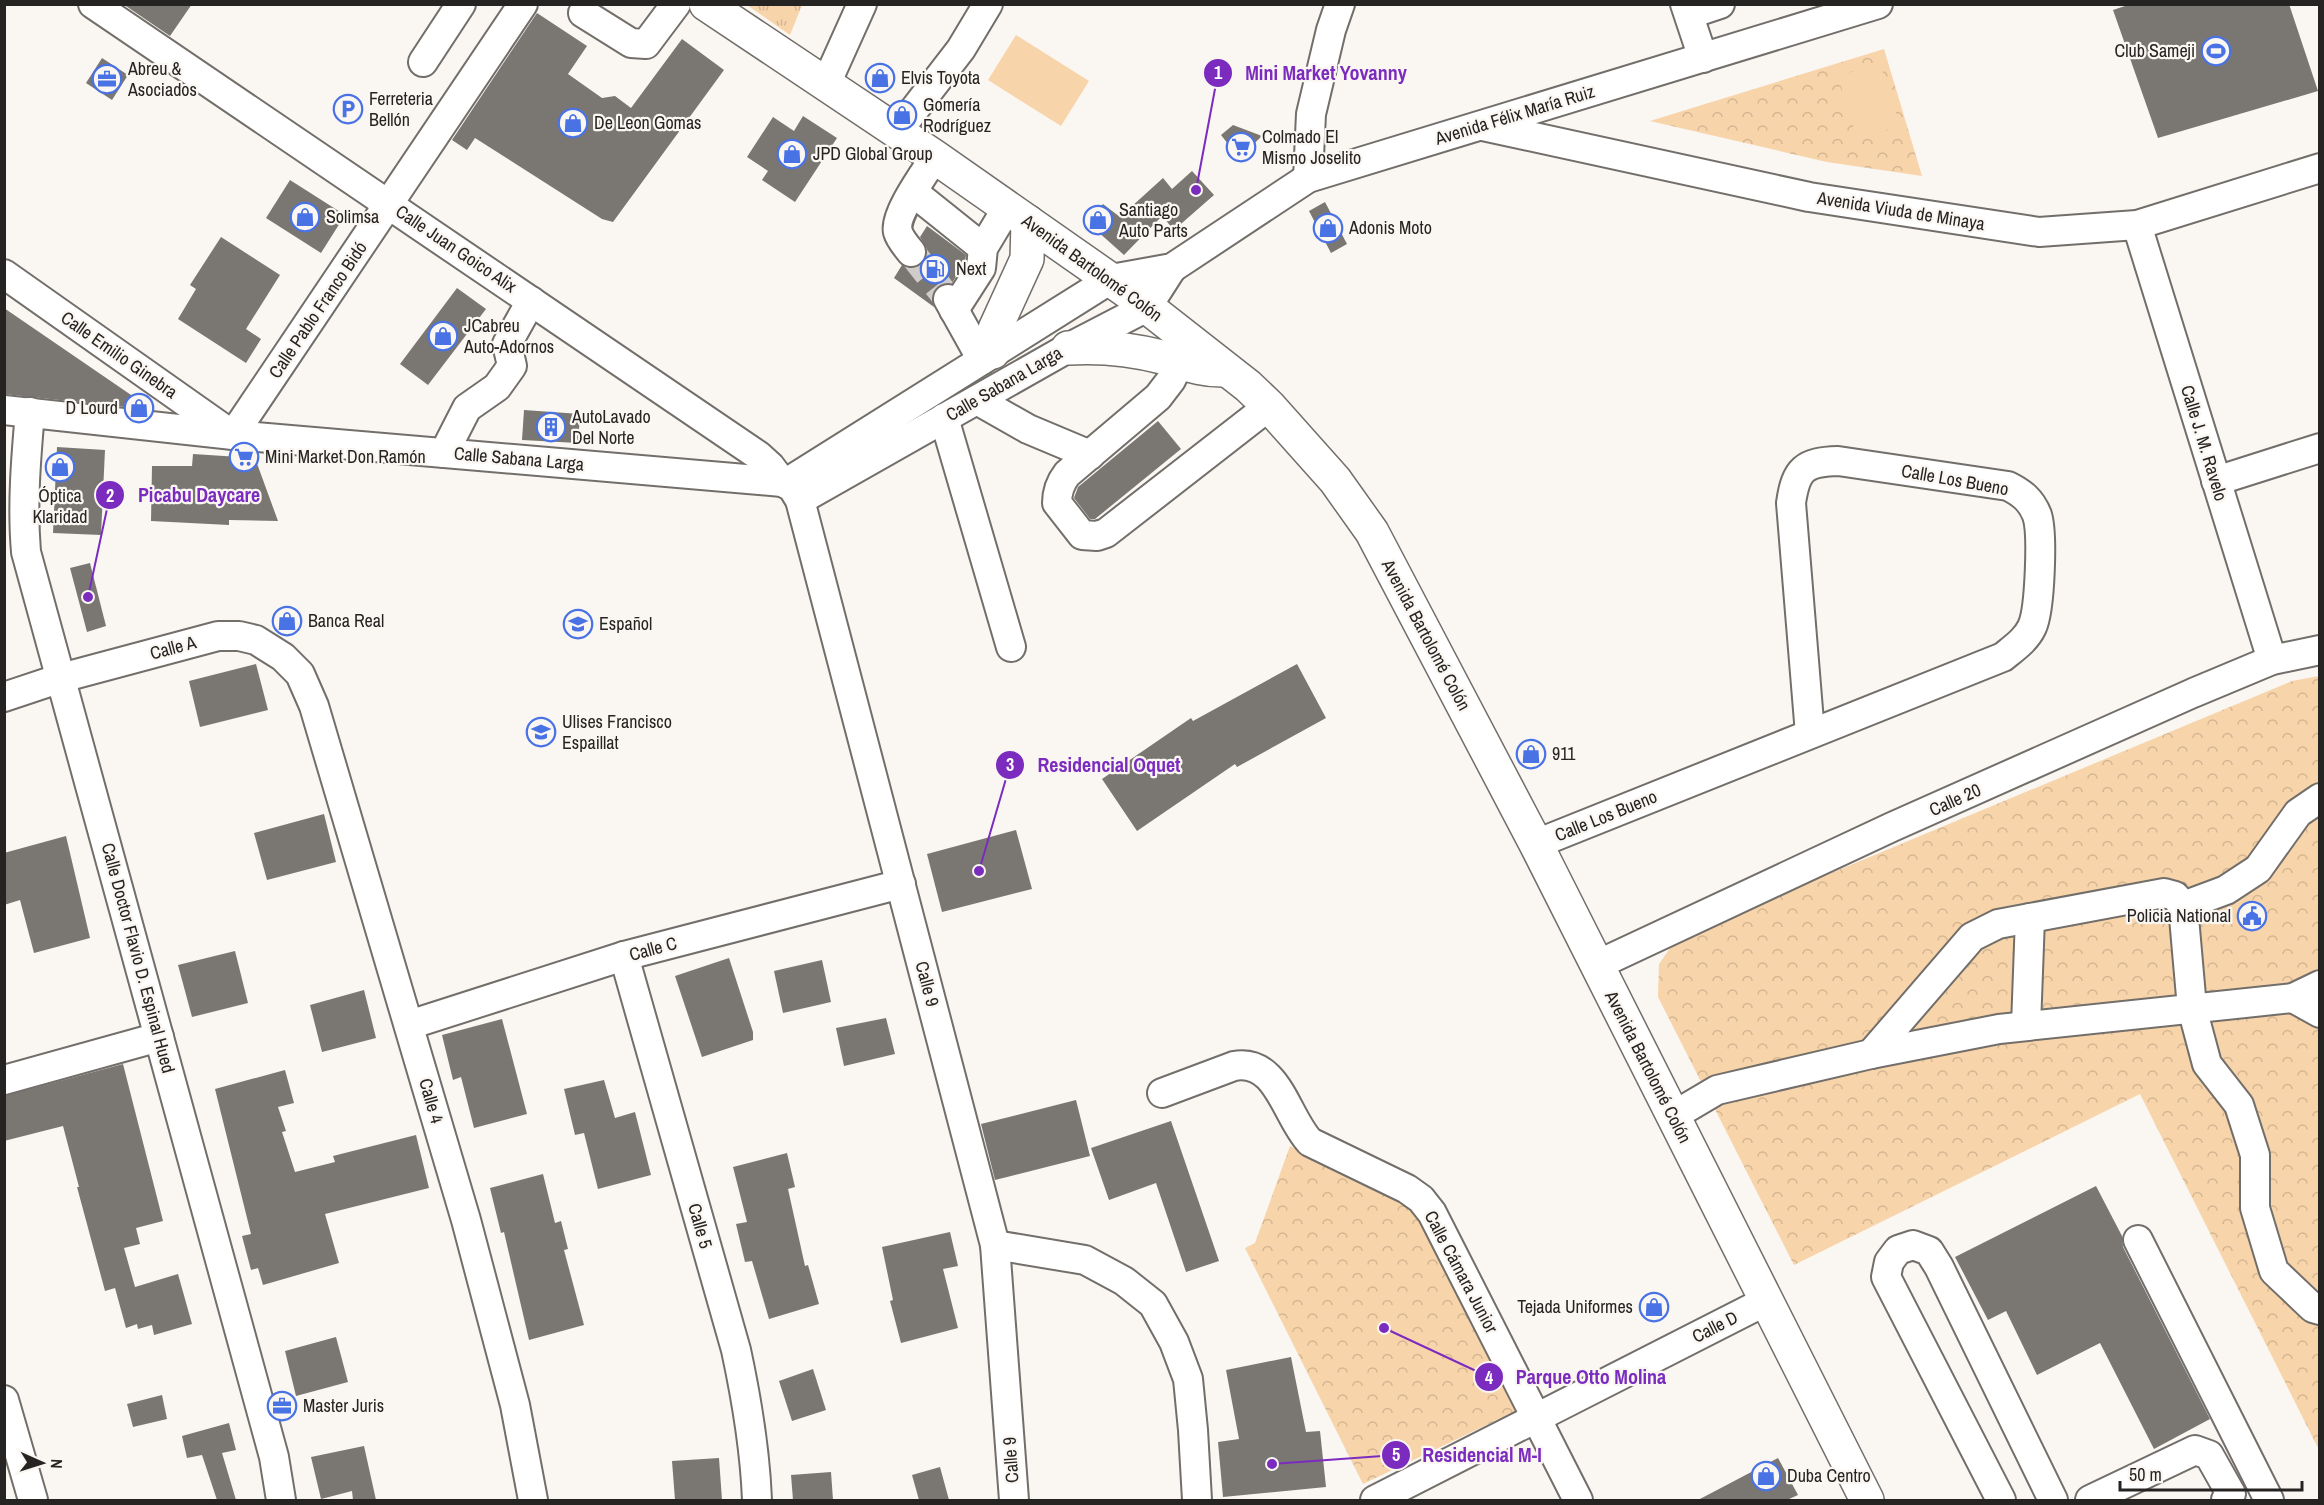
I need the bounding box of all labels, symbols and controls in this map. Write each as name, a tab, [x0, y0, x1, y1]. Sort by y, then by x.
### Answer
sports icon: Club Sameji	[2200, 35, 2232, 67]
place label: Club Sameji	[2115, 38, 2195, 63]
callout: Mini Market Yovanny	[1203, 54, 1419, 92]
place label: Abreu & Asociados	[127, 56, 197, 102]
text: Mini Market Yovanny	[1245, 59, 1408, 86]
text: 1	[1214, 60, 1223, 85]
shop icon: Elvis Toyota	[864, 62, 896, 94]
office icon: Abreu & Asociados	[91, 63, 123, 95]
place label: Elvis Toyota	[901, 65, 980, 90]
street label: Avenida Félix María Ruiz	[1431, 78, 1598, 151]
place label: Ferreteria Bellón	[369, 86, 433, 132]
place label: Gomería Rodríguez	[923, 92, 991, 138]
parking icon: Ferreteria Bellón	[332, 93, 364, 125]
shop icon: Gomería Rodríguez	[886, 99, 918, 131]
shop icon: De Leon Gomas	[557, 107, 589, 139]
place label: De Leon Gomas	[594, 110, 701, 135]
place label: Colmado El Mismo Joselito	[1262, 124, 1361, 170]
supermarket icon: Colmado El Mismo Joselito	[1225, 131, 1257, 163]
shop icon: JPD Global Group	[776, 138, 808, 170]
place label: JPD Global Group	[813, 141, 933, 166]
street label: Avenida Viuda de Minaya	[1814, 185, 1987, 236]
place label: Santiago Auto Parts	[1118, 197, 1188, 243]
street label: Calle Juan Goico Alix	[391, 199, 522, 299]
shop icon: Solimsa	[289, 201, 321, 233]
place label: Solimsa	[326, 204, 379, 229]
shop icon: Santiago Auto Parts	[1082, 204, 1114, 236]
street label: Avenida Bartolomé Colón	[1016, 208, 1168, 327]
shop icon: Adonis Moto	[1312, 212, 1344, 244]
place label: Adonis Moto	[1348, 215, 1432, 240]
street label: Calle Pablo Franco Bidó	[262, 236, 373, 383]
fuel station icon: Next	[919, 253, 951, 285]
place label: Next	[956, 256, 986, 281]
street label: Calle Emilio Ginebra	[56, 305, 183, 404]
place label: JCabreu Auto-Adornos	[463, 313, 554, 359]
shop icon: JCabreu Auto-Adornos	[427, 320, 459, 352]
street label: Calle Sabana Larga	[941, 340, 1066, 427]
street label: Calle J. M. Ravelo	[2175, 382, 2234, 504]
shop icon: D Lourd	[123, 392, 155, 424]
place label: D Lourd	[65, 395, 118, 420]
place label: AutoLavado Del Norte	[571, 404, 651, 450]
building icon: AutoLavado Del Norte	[535, 411, 567, 443]
street label: Calle Sabana Larga	[453, 440, 585, 477]
supermarket icon: Mini Market Don Ramón	[228, 441, 260, 473]
place label: Mini Market Don Ramón	[265, 444, 426, 469]
shop icon: Óptica Klaridad	[44, 451, 76, 483]
street label: Calle Los Bueno	[1900, 458, 2011, 501]
callout: Picabu Daycare	[95, 476, 272, 514]
text: Picabu Daycare	[138, 481, 260, 508]
place label: Óptica Klaridad	[33, 483, 87, 529]
text: 2	[106, 483, 114, 508]
street label: Avenida Bartolomé Colón	[1376, 554, 1477, 715]
shop icon: Banca Real	[271, 605, 303, 637]
place label: Banca Real	[308, 608, 384, 633]
school or university icon: Español	[562, 608, 594, 640]
place label: Español	[599, 611, 652, 636]
street label: Calle A	[147, 629, 199, 666]
place label: Ulises Francisco Espaillat	[562, 709, 672, 755]
school or university icon: Ulises Francisco Espaillat	[525, 716, 557, 748]
shop icon: 911	[1515, 738, 1547, 770]
place label: 911	[1552, 741, 1576, 766]
callout: Residencial Oquet	[995, 746, 1193, 784]
text: Residencial Oquet	[1037, 751, 1181, 778]
text: 3	[1006, 752, 1014, 777]
street label: Calle 20	[1925, 777, 1985, 822]
street label: Calle Los Bueno	[1551, 784, 1661, 847]
street label: Calle Doctor Flavio D. Espinal Hued	[96, 840, 181, 1076]
public building icon: Policia National	[2236, 900, 2268, 932]
place label: Policia National	[2127, 903, 2231, 928]
street label: Calle C	[626, 930, 679, 967]
street label: Calle 9	[909, 958, 946, 1009]
street label: Avenida Bartolomé Colón	[1599, 985, 1698, 1147]
street label: Calle 4	[413, 1075, 450, 1126]
street label: Calle 5	[682, 1200, 719, 1251]
street label: Calle Cámara Junior	[1419, 1206, 1504, 1337]
shop icon: Tejada Uniformes	[1638, 1291, 1670, 1323]
place label: Tejada Uniformes	[1517, 1294, 1633, 1319]
street label: Calle D	[1688, 1304, 1742, 1349]
callout: Parque Otto Molina	[1474, 1358, 1678, 1396]
text: Parque Otto Molina	[1516, 1363, 1666, 1390]
text: 4	[1485, 1365, 1494, 1390]
office icon: Master Juris	[266, 1390, 298, 1422]
place label: Master Juris	[303, 1393, 384, 1418]
north arrow	[12, 1433, 72, 1493]
street label: Calle 9	[996, 1436, 1025, 1484]
callout: Residencial M-I	[1381, 1436, 1554, 1474]
text: Residencial M-I	[1422, 1441, 1542, 1468]
text: 5	[1392, 1442, 1400, 1467]
scale bar	[2120, 1454, 2302, 1492]
text: N	[46, 1458, 68, 1469]
shop icon: Duba Centro	[1750, 1460, 1782, 1492]
text: 50 m	[2129, 1462, 2162, 1487]
place label: Duba Centro	[1787, 1463, 1871, 1488]

